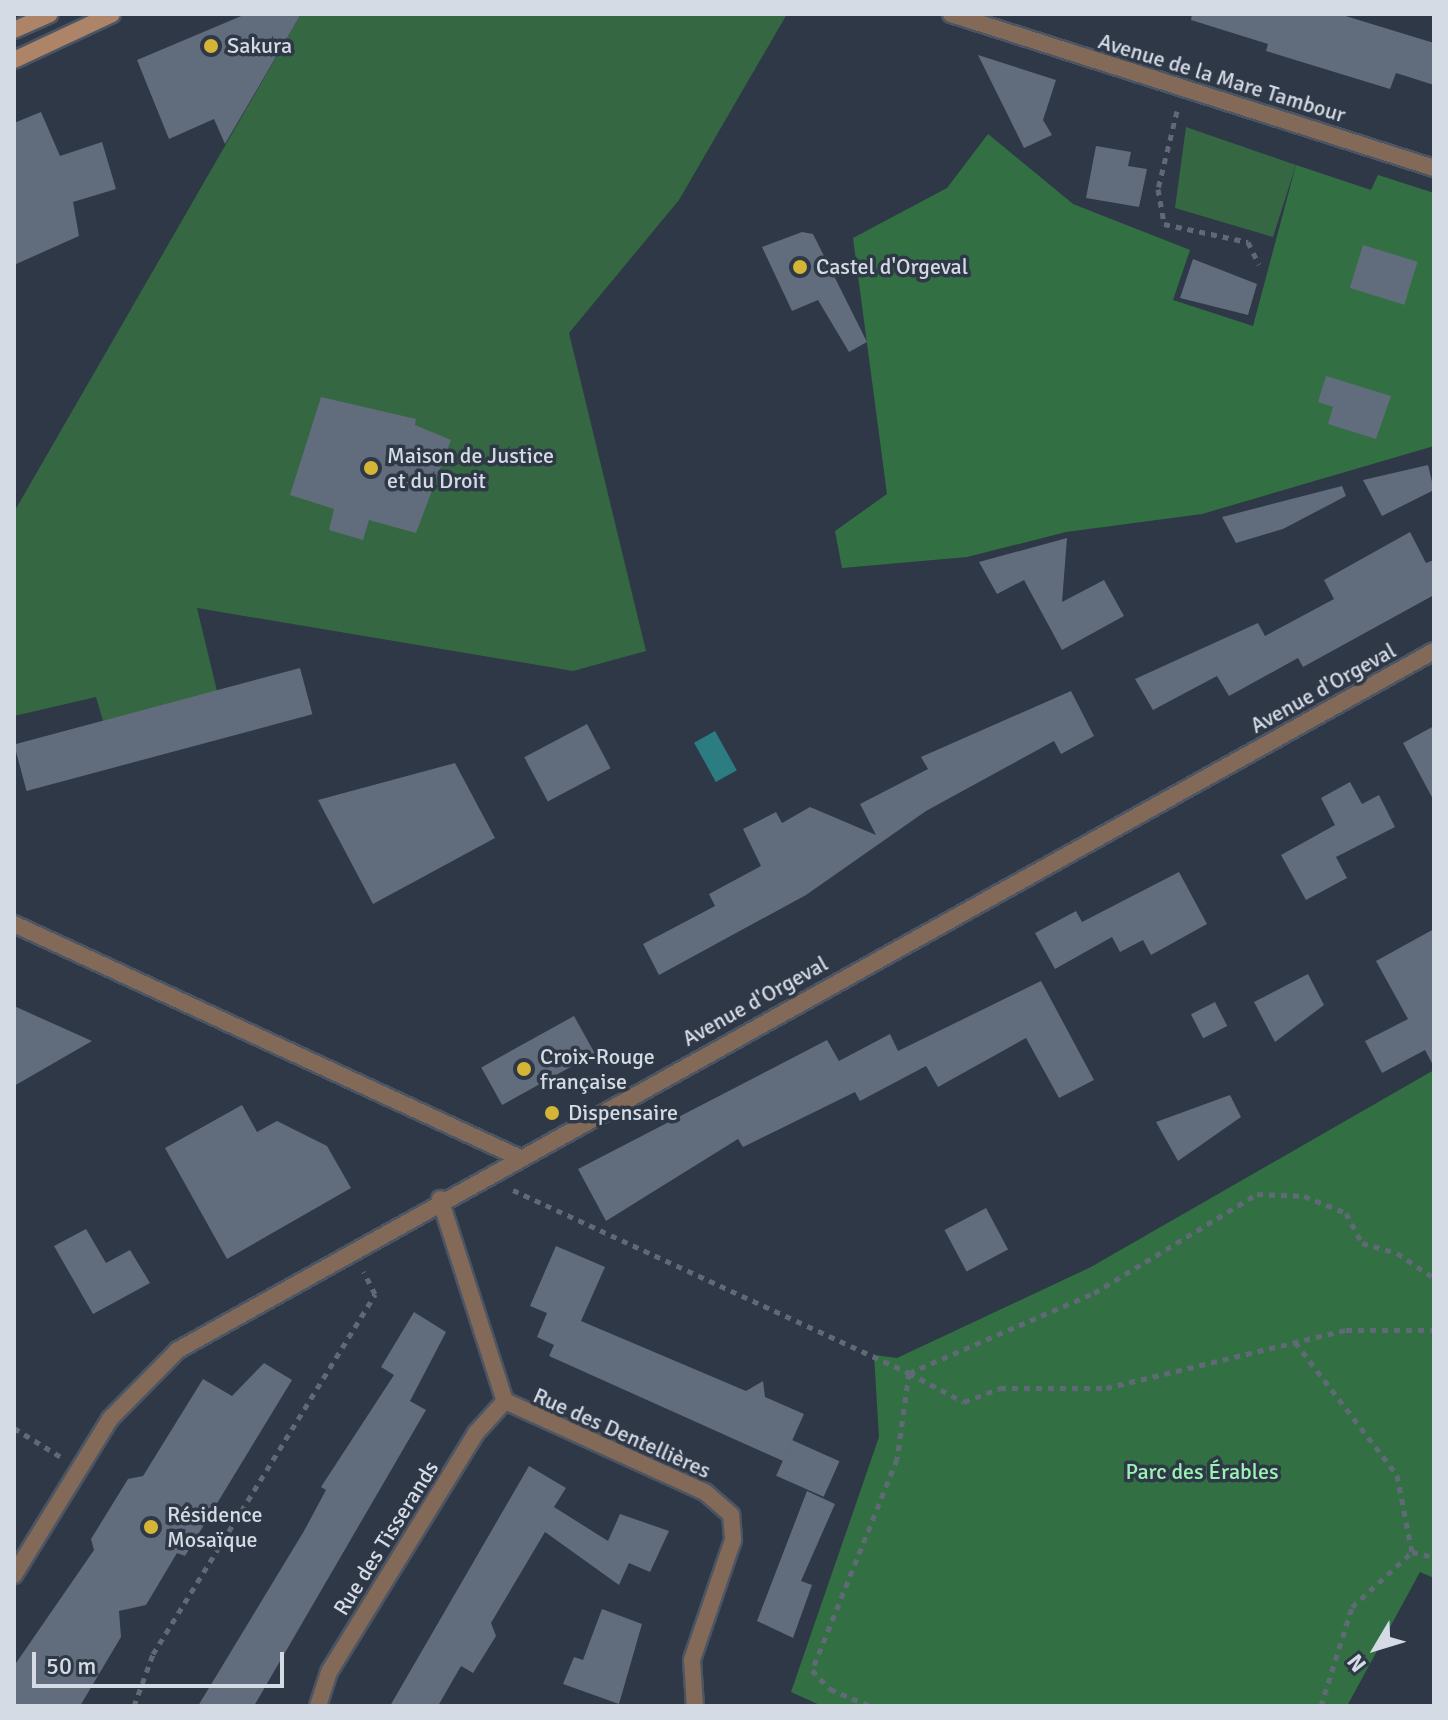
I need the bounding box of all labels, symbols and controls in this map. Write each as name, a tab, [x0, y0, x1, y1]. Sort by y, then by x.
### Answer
street label: Avenue de la Mare Tambour	[1095, 28, 1349, 128]
place label: Sakura	[227, 33, 292, 59]
marker: Sakura	[202, 37, 220, 55]
place label: Castel d'Orgeval	[816, 254, 968, 280]
marker: Castel d'Orgeval	[791, 258, 809, 276]
place label: Maison de Justice et du Droit	[387, 442, 554, 494]
marker: Maison de Justice et du Droit	[362, 459, 380, 477]
street label: Avenue d'Orgeval	[1246, 637, 1400, 739]
street label: Avenue d'Orgeval	[678, 950, 832, 1052]
place label: Croix-Rouge française	[540, 1043, 655, 1094]
marker: Croix-Rouge française	[515, 1060, 533, 1078]
place label: Dispensaire	[568, 1100, 678, 1126]
marker: Dispensaire	[543, 1104, 561, 1122]
street label: Rue des Dentellières	[529, 1382, 715, 1484]
street label: Rue des Tisserands	[328, 1456, 444, 1620]
park label: Parc des Érables	[1125, 1459, 1279, 1485]
place label: Résidence Mosaïque	[167, 1501, 262, 1552]
marker: Résidence Mosaïque	[142, 1518, 160, 1536]
north arrow	[1336, 1608, 1416, 1688]
scale bar	[36, 1636, 288, 1686]
text: N	[1341, 1649, 1372, 1677]
text: 50 m	[46, 1651, 96, 1681]

